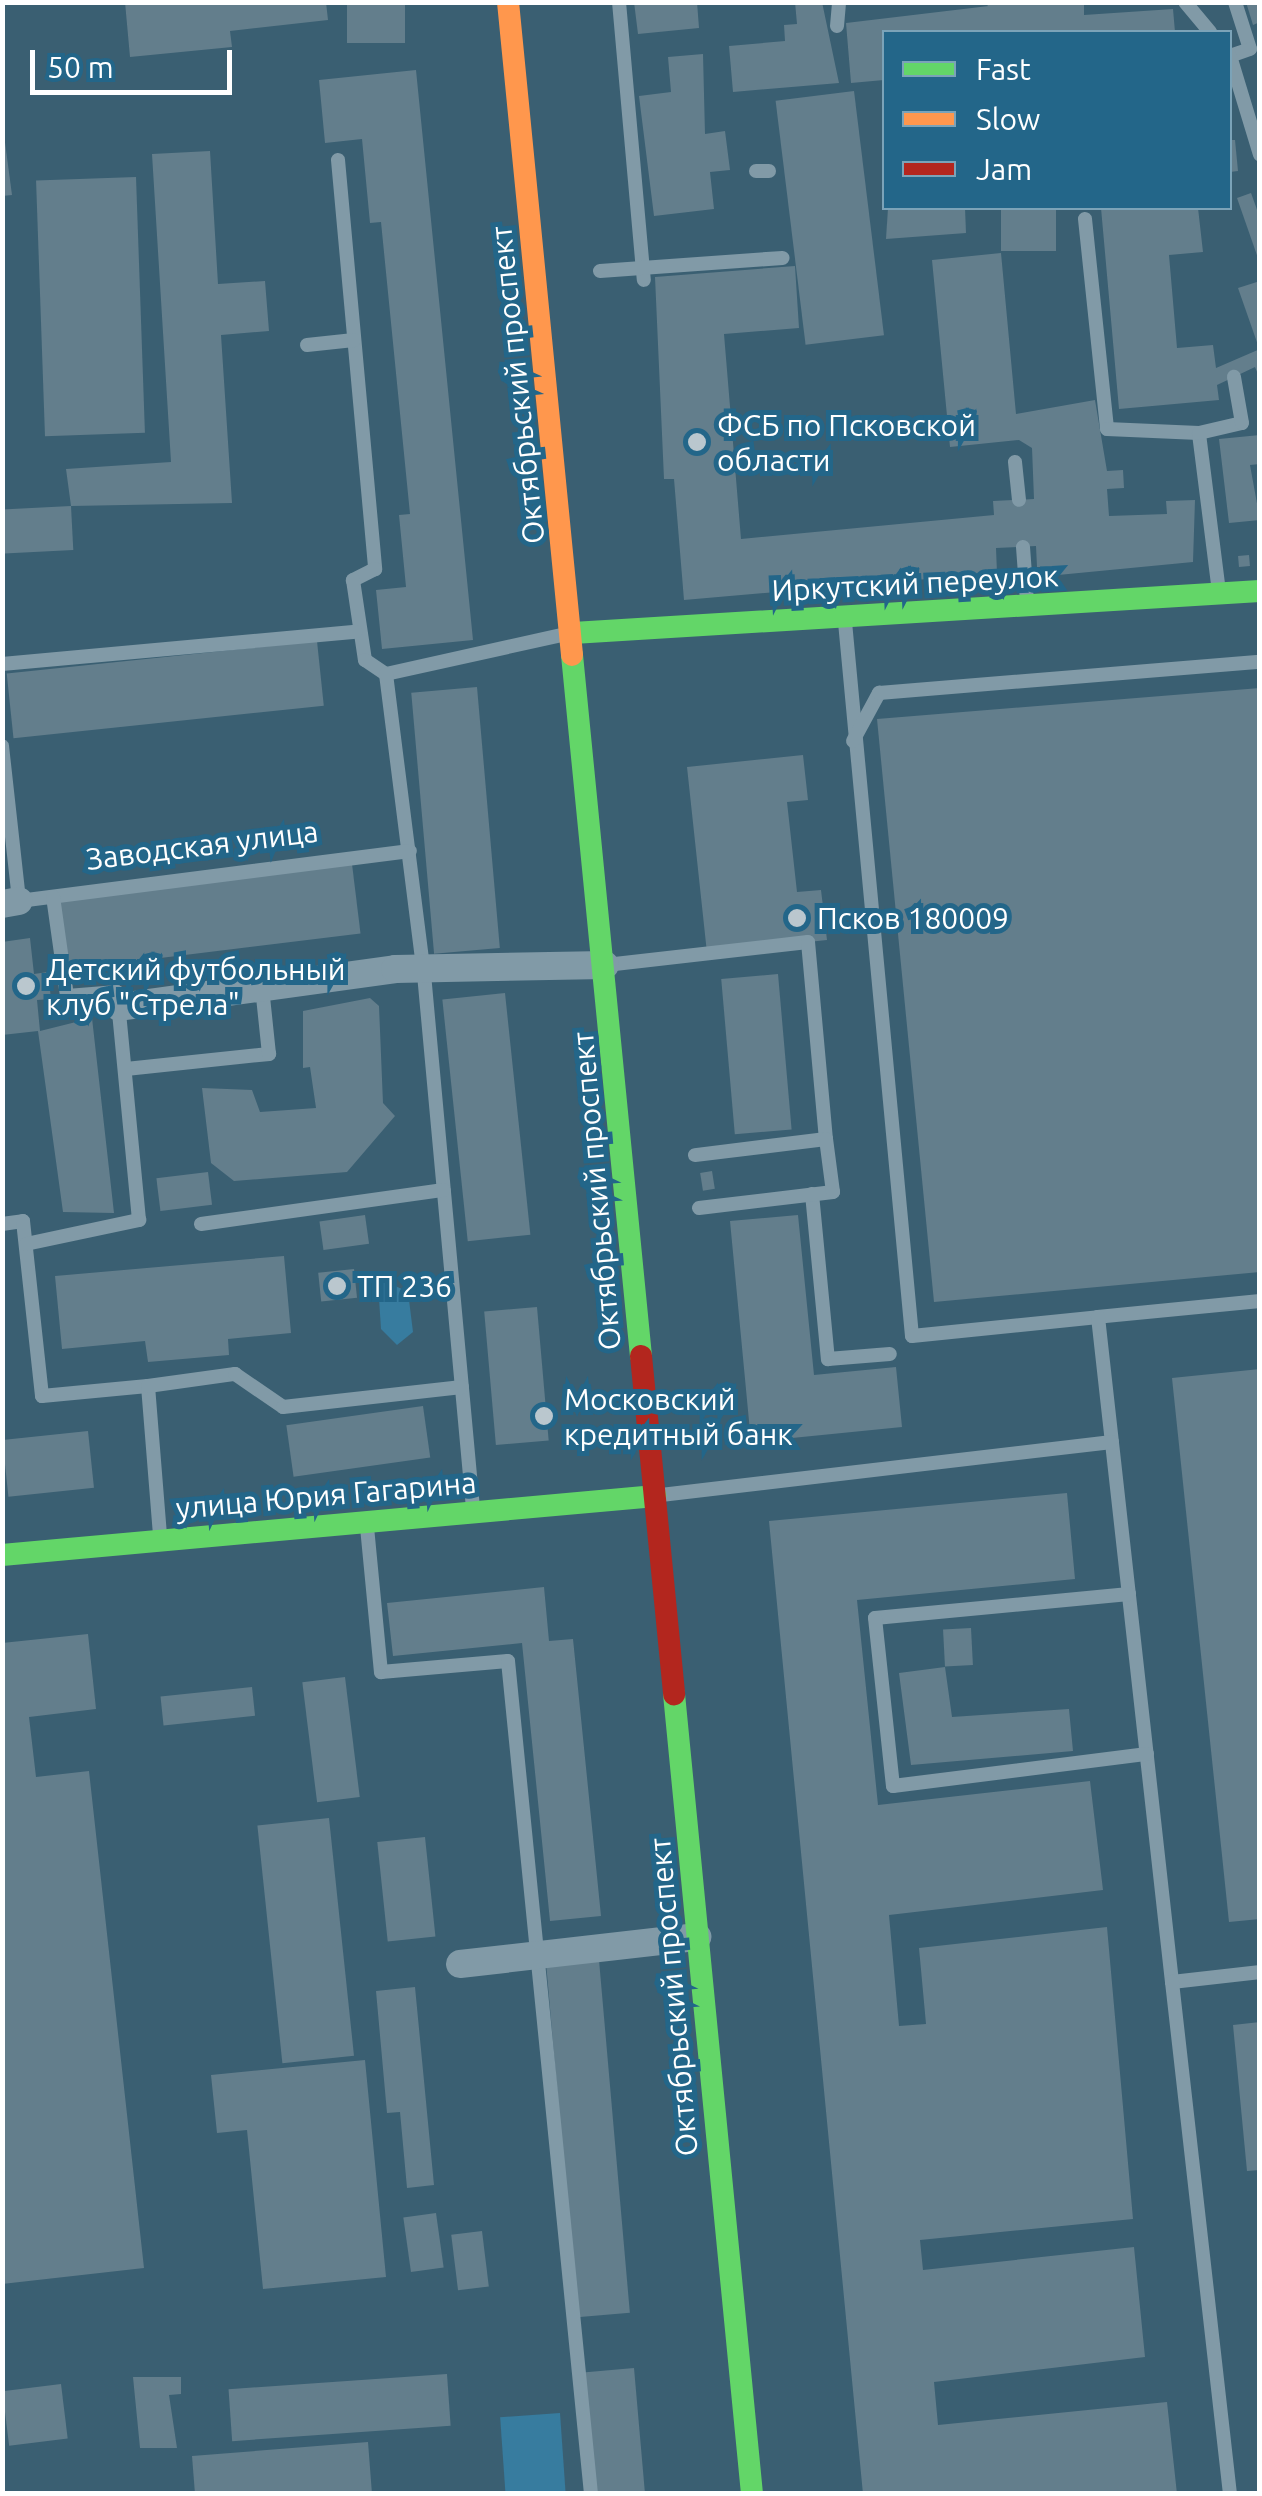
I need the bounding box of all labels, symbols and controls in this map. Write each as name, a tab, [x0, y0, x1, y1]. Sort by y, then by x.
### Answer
scale bar	[35, 30, 238, 92]
legend	[882, 30, 1232, 210]
text: 50 m	[47, 50, 114, 84]
text: Fast	[976, 52, 1031, 86]
text: Slow	[976, 102, 1040, 136]
text: Jam	[976, 152, 1032, 186]
street label: Октябрьский проспект	[482, 224, 552, 546]
place label: ФСБ по Псковской области	[717, 407, 976, 478]
marker: ФСБ по Псковской области	[686, 431, 708, 453]
street label: Иркутский переулок	[771, 558, 1059, 608]
street label: Заводская улица	[84, 813, 320, 877]
place label: Псков 180009	[817, 900, 1009, 936]
marker: Псков 180009	[786, 907, 808, 929]
place label: Детский футбольный клуб "Стрела"	[46, 951, 346, 1022]
marker: Детский футбольный клуб "Стрела"	[15, 975, 37, 997]
street label: Октябрьский проспект	[564, 1030, 628, 1352]
place label: ТП 236	[357, 1268, 452, 1304]
marker: ТП 236	[326, 1275, 348, 1297]
place label: Московский кредитный банк	[564, 1381, 793, 1452]
marker: Московский кредитный банк	[533, 1405, 555, 1427]
street label: улица Юрия Гагарина	[174, 1464, 478, 1526]
street label: Октябрьский проспект	[641, 1836, 705, 2158]

